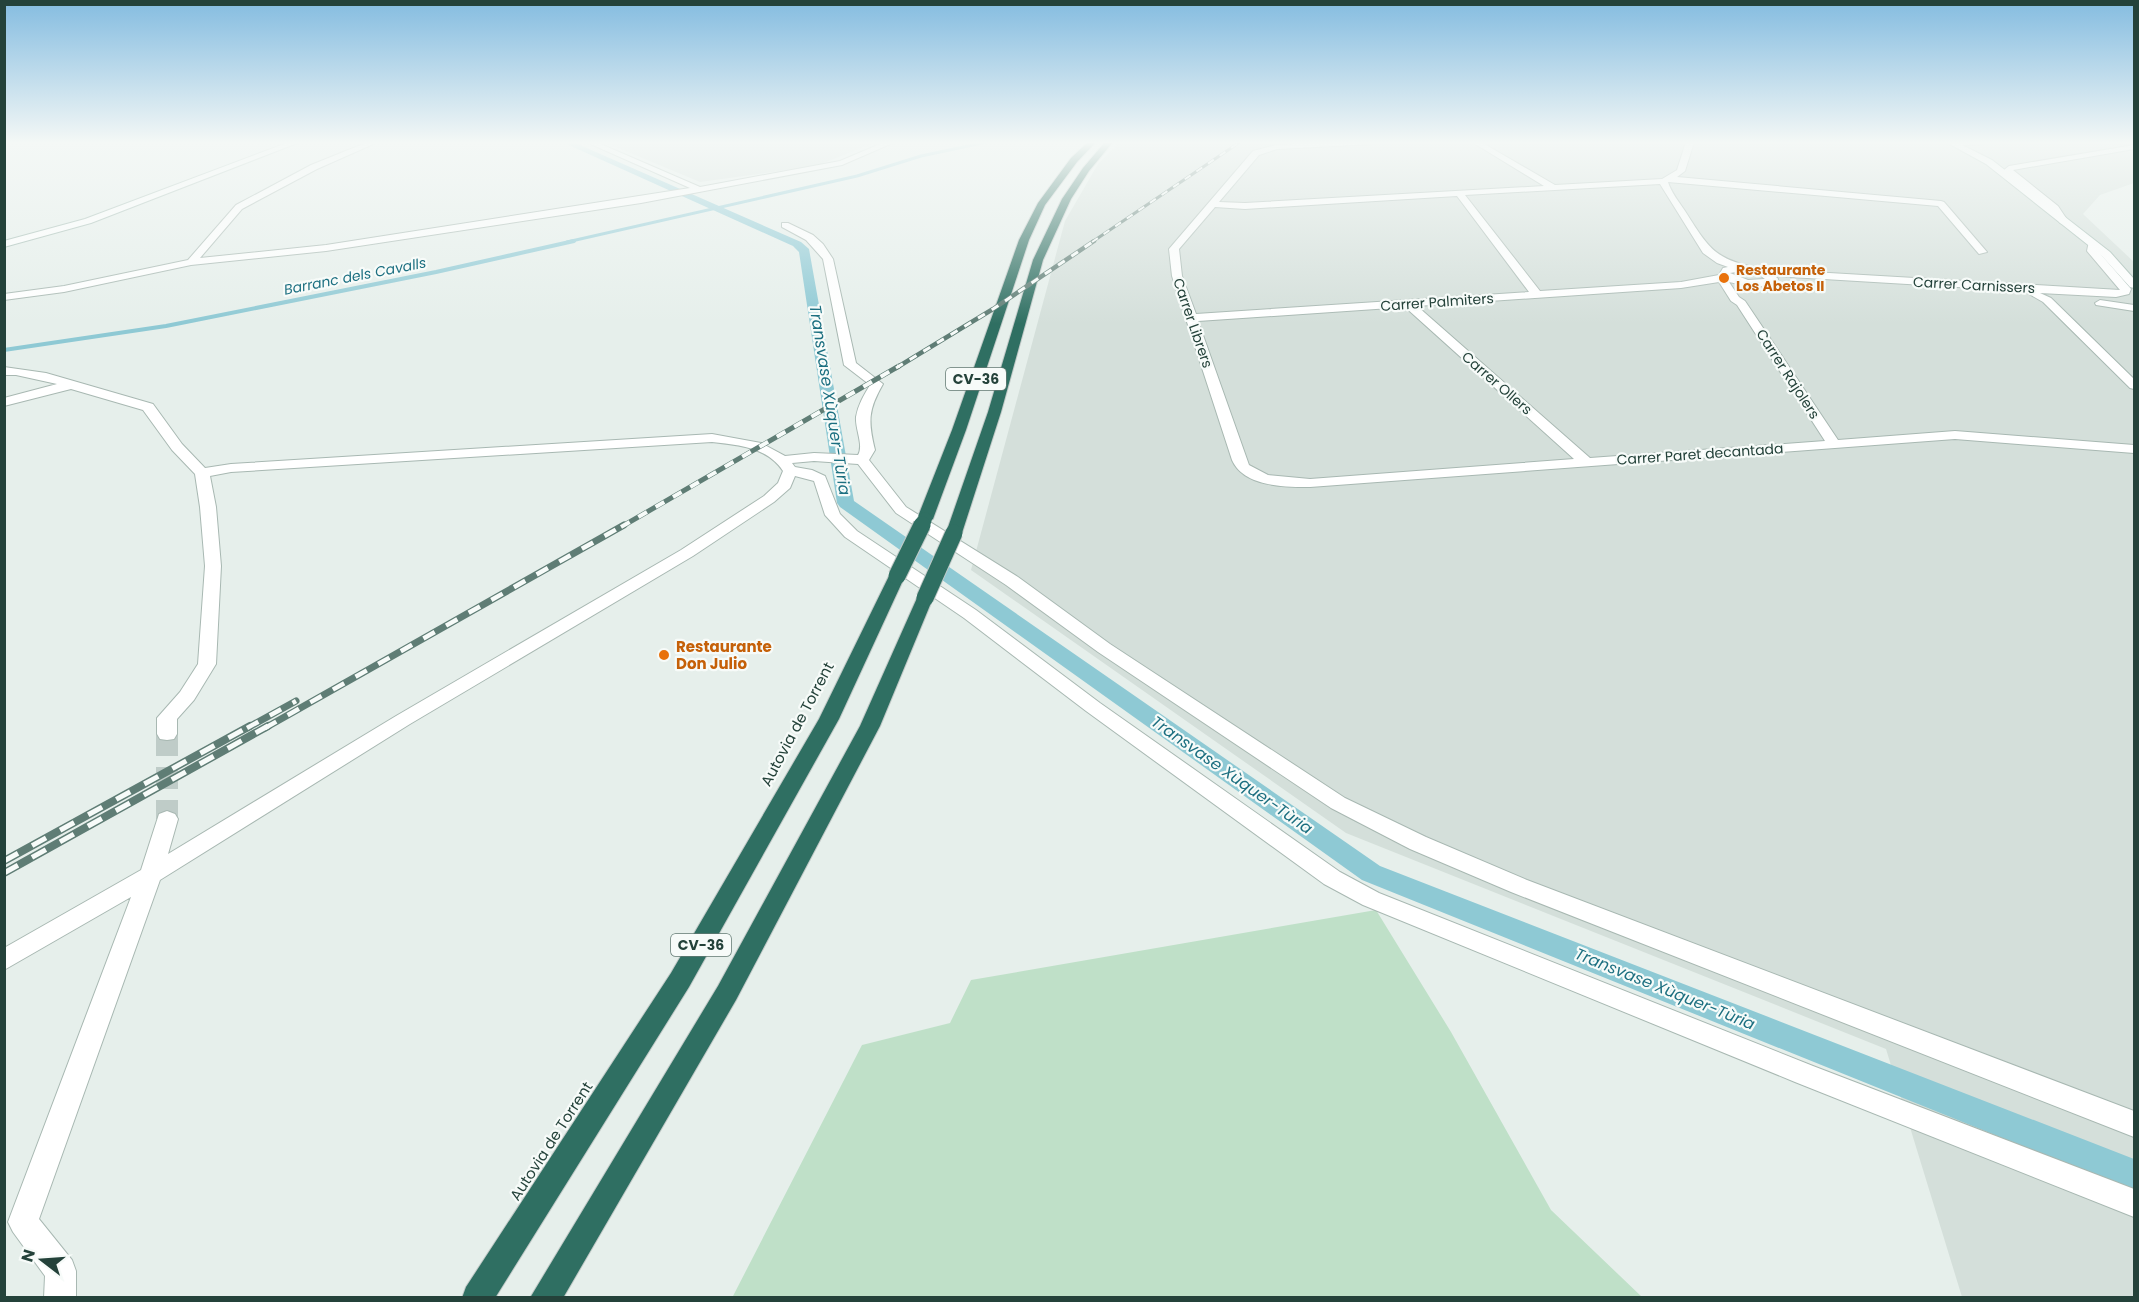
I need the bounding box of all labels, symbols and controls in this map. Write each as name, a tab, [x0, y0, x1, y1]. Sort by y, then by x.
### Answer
water label: Barranc dels Cavalls	[282, 252, 428, 300]
place label: Restaurante Los Abetos II	[1736, 260, 1826, 296]
marker: Restaurante Los Abetos II	[1717, 271, 1731, 285]
street label: Carrer Carnissers	[1913, 272, 2035, 298]
street label: Carrer Librers	[1168, 275, 1218, 371]
street label: Carrer Palmiters	[1380, 288, 1494, 316]
water label: Transvase Xùquer-Tùria	[804, 303, 856, 497]
street label: Carrer Rajolers	[1751, 325, 1825, 423]
street label: Carrer Ollers	[1457, 347, 1537, 419]
road number: CV-36	[946, 368, 1006, 390]
street label: Carrer Paret decantada	[1616, 438, 1784, 470]
place label: Restaurante Don Julio	[676, 636, 772, 674]
marker: Restaurante Don Julio	[657, 648, 671, 662]
street label: Autovia de Torrent	[755, 658, 839, 790]
water label: Transvase Xùquer-Tùria	[1147, 710, 1318, 840]
road number: CV-36	[671, 934, 731, 956]
water label: Transvase Xùquer-Tùria	[1571, 942, 1759, 1036]
street label: Autovia de Torrent	[505, 1078, 597, 1204]
north arrow	[12, 1230, 72, 1290]
text: N	[15, 1247, 41, 1265]

